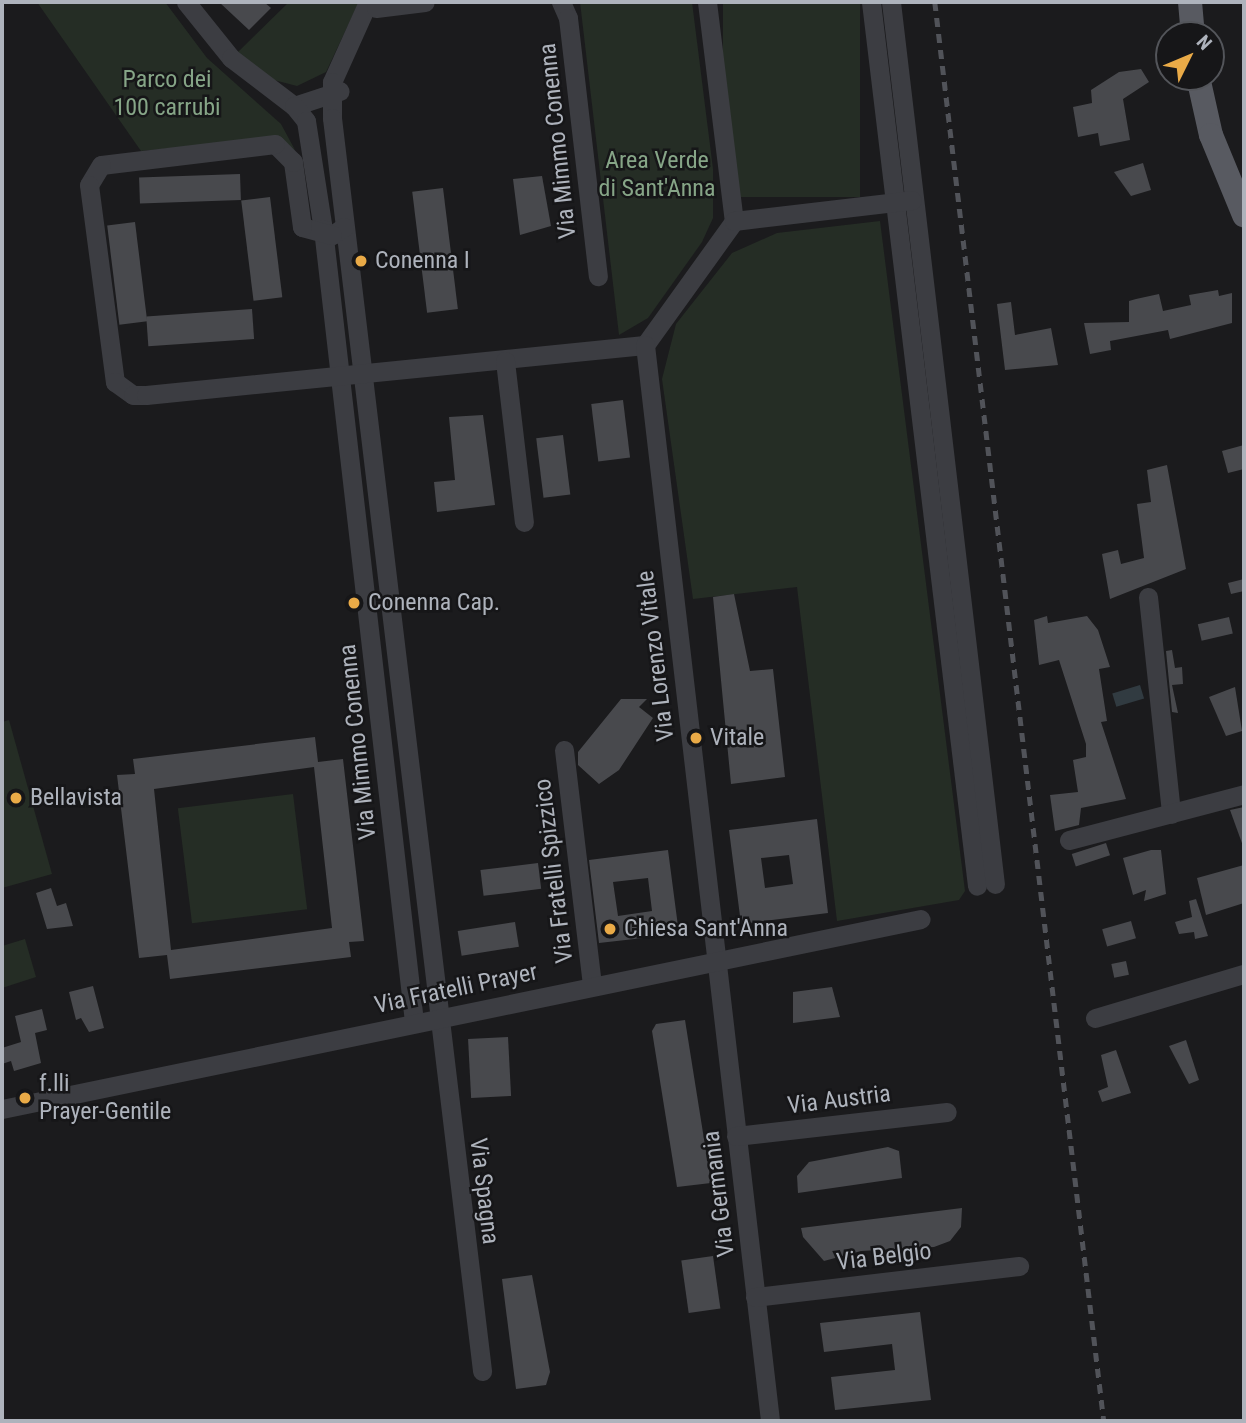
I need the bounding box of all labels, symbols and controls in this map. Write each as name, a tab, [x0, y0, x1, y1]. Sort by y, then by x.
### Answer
north arrow	[1155, 21, 1225, 91]
text: N	[1192, 31, 1217, 55]
street label: Via Mimmo Conenna	[533, 42, 583, 240]
park label: Parco dei 100 carrubi	[113, 66, 221, 122]
park label: Area Verde di Sant'Anna	[599, 147, 715, 203]
place label: Conenna I	[375, 247, 470, 275]
marker: Conenna I	[353, 253, 369, 269]
street label: Via Lorenzo Vitale	[631, 569, 681, 743]
place label: Conenna Cap.	[368, 589, 500, 617]
marker: Conenna Cap.	[346, 595, 362, 611]
street label: Via Mimmo Conenna	[333, 643, 383, 841]
place label: Vitale	[710, 724, 764, 752]
marker: Vitale	[688, 730, 704, 746]
street label: Via Fratelli Spizzico	[528, 777, 580, 965]
place label: Bellavista	[30, 784, 122, 812]
marker: Bellavista	[8, 790, 24, 806]
place label: Chiesa Sant'Anna	[624, 915, 788, 943]
marker: Chiesa Sant'Anna	[602, 921, 618, 937]
street label: Via Fratelli Prayer	[372, 958, 540, 1020]
place label: f.lli Prayer-Gentile	[39, 1070, 171, 1126]
street label: Via Austria	[786, 1079, 892, 1121]
marker: f.lli Prayer-Gentile	[17, 1090, 33, 1106]
street label: Via Germania	[697, 1129, 741, 1259]
street label: Via Spagna	[463, 1136, 505, 1246]
street label: Via Belgio	[835, 1237, 933, 1277]

